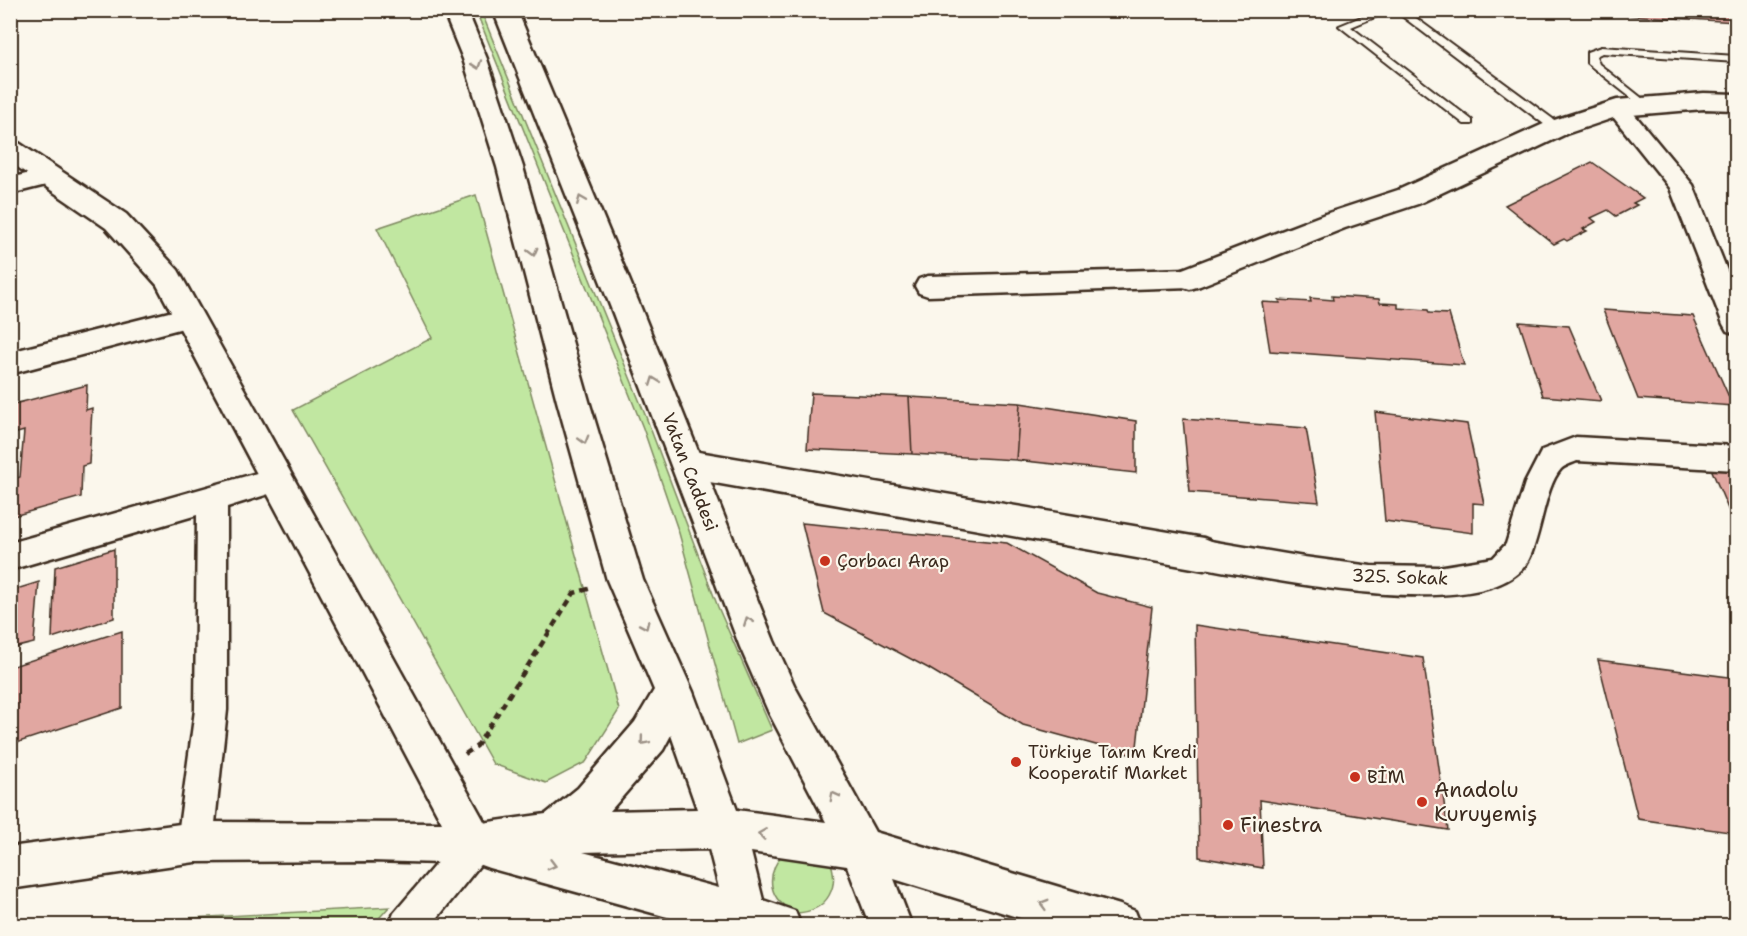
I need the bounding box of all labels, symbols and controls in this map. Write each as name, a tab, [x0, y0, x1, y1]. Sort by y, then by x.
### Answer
one-way arrow	[469, 59, 482, 70]
one-way arrow	[576, 195, 588, 206]
one-way arrow	[526, 246, 538, 256]
one-way arrow	[649, 376, 661, 387]
street label: Vatan Caddesi	[656, 409, 724, 535]
one-way arrow	[577, 434, 589, 445]
place label: Çorbacı Arap	[837, 549, 949, 573]
marker: Çorbacı Arap	[818, 554, 832, 568]
street label: 325. Sokak	[1351, 563, 1449, 591]
one-way arrow	[743, 616, 755, 627]
one-way arrow	[637, 618, 649, 629]
one-way arrow	[640, 735, 651, 746]
place label: Türkiye Tarım Kredi Kooperatif Market	[1028, 740, 1197, 785]
marker: Türkiye Tarım Kredi Kooperatif Market	[1009, 755, 1023, 769]
place label: BİM	[1367, 765, 1405, 789]
marker: BİM	[1348, 770, 1362, 784]
place label: Anadolu Kuruyemiş	[1434, 776, 1537, 828]
one-way arrow	[830, 792, 841, 802]
marker: Anadolu Kuruyemiş	[1415, 795, 1429, 809]
place label: Finestra	[1240, 811, 1322, 839]
marker: Finestra	[1221, 818, 1235, 832]
one-way arrow	[757, 828, 766, 840]
one-way arrow	[547, 858, 557, 871]
one-way arrow	[1039, 899, 1050, 911]

